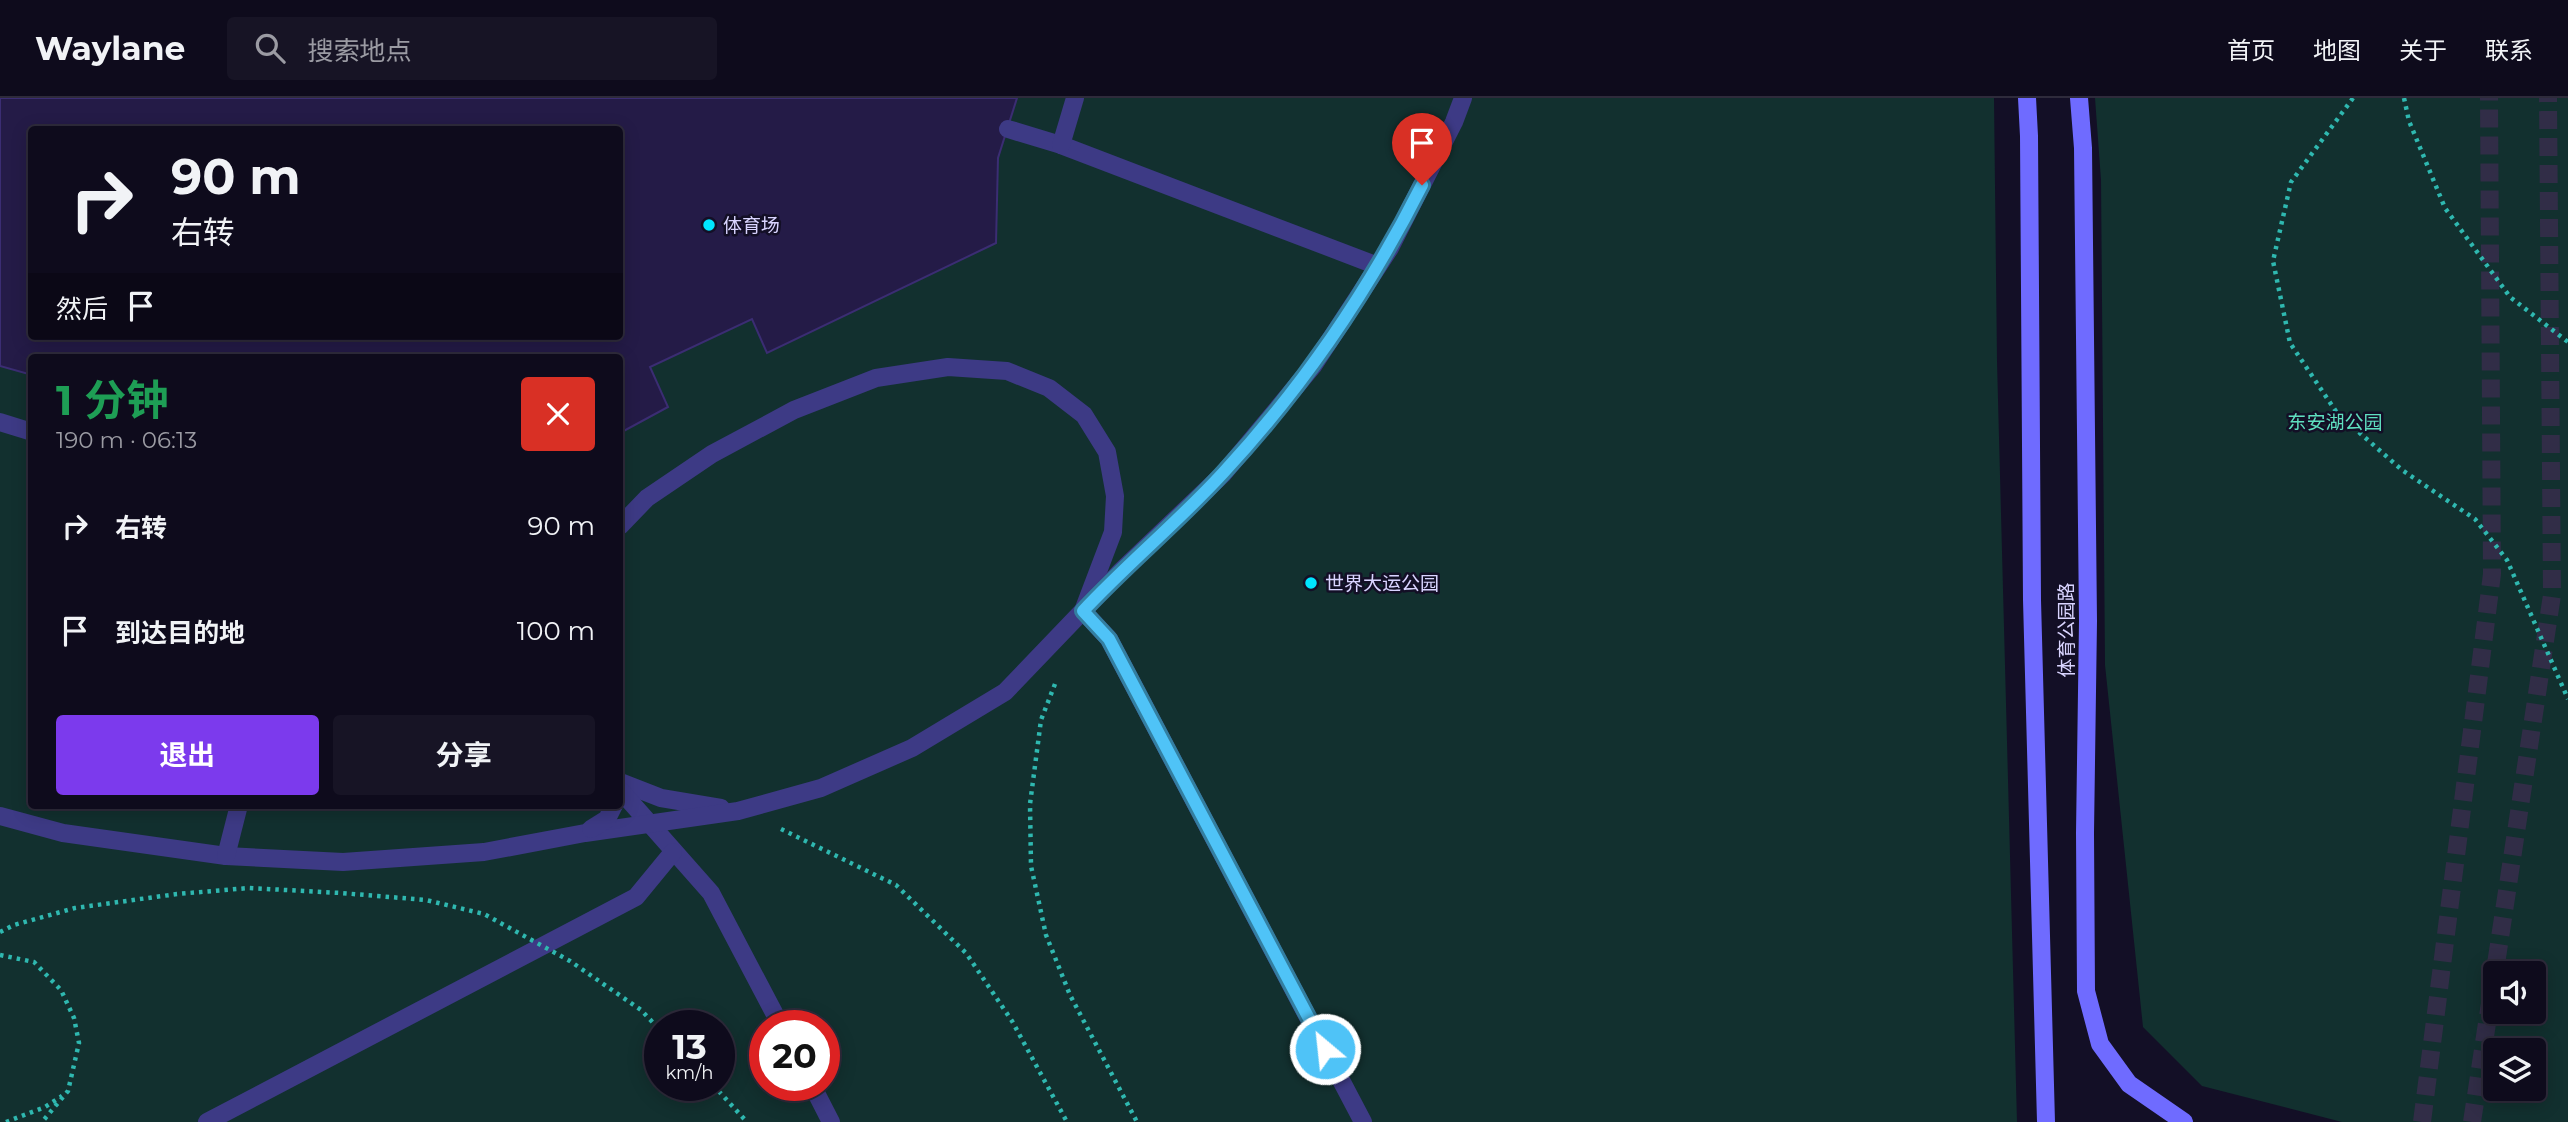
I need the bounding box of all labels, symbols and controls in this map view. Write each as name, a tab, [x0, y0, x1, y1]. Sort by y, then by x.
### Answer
search box	[227, 17, 717, 80]
text: Waylane	[35, 28, 185, 68]
icon: search	[251, 29, 289, 67]
text: 搜索地点	[307, 35, 411, 67]
text: 首页	[2227, 36, 2275, 65]
text: 地图	[2313, 36, 2361, 65]
text: 关于	[2399, 36, 2447, 65]
text: 联系	[2485, 36, 2533, 65]
pin	[1392, 113, 1452, 185]
icon: arrive	[1403, 124, 1441, 162]
text: 90 m	[171, 147, 301, 206]
icon: right	[56, 154, 147, 245]
text: 右转	[171, 213, 235, 252]
place label: 体育场	[723, 214, 780, 237]
marker: 体育场	[701, 217, 717, 233]
icon: arrive	[122, 287, 160, 325]
text: 然后	[56, 293, 108, 325]
text: 1 分钟	[56, 374, 168, 426]
button: close	[521, 377, 595, 451]
park label: 东安湖公园	[2287, 411, 2383, 434]
text: 190 m · 06:13	[56, 426, 197, 454]
icon: right	[56, 507, 94, 545]
text: 90 m	[528, 510, 595, 542]
text: 右转	[115, 512, 167, 544]
place label: 世界大运公园	[1325, 572, 1439, 595]
marker: 世界大运公园	[1303, 575, 1319, 591]
street label: 体育公园路	[2055, 582, 2078, 678]
icon: arrive	[56, 612, 94, 650]
text: 100 m	[517, 615, 595, 647]
text: 到达目的地	[115, 617, 245, 649]
button: 退出	[56, 715, 319, 795]
button: 分享	[333, 715, 595, 795]
map controls	[2483, 961, 2546, 1101]
button: sound	[2483, 961, 2546, 1024]
speed limit sign: 20	[749, 1010, 840, 1101]
position arrow	[1288, 1012, 1362, 1086]
text: 13	[672, 1025, 707, 1068]
button: layers	[2483, 1038, 2546, 1101]
text: km/h	[665, 1062, 714, 1084]

